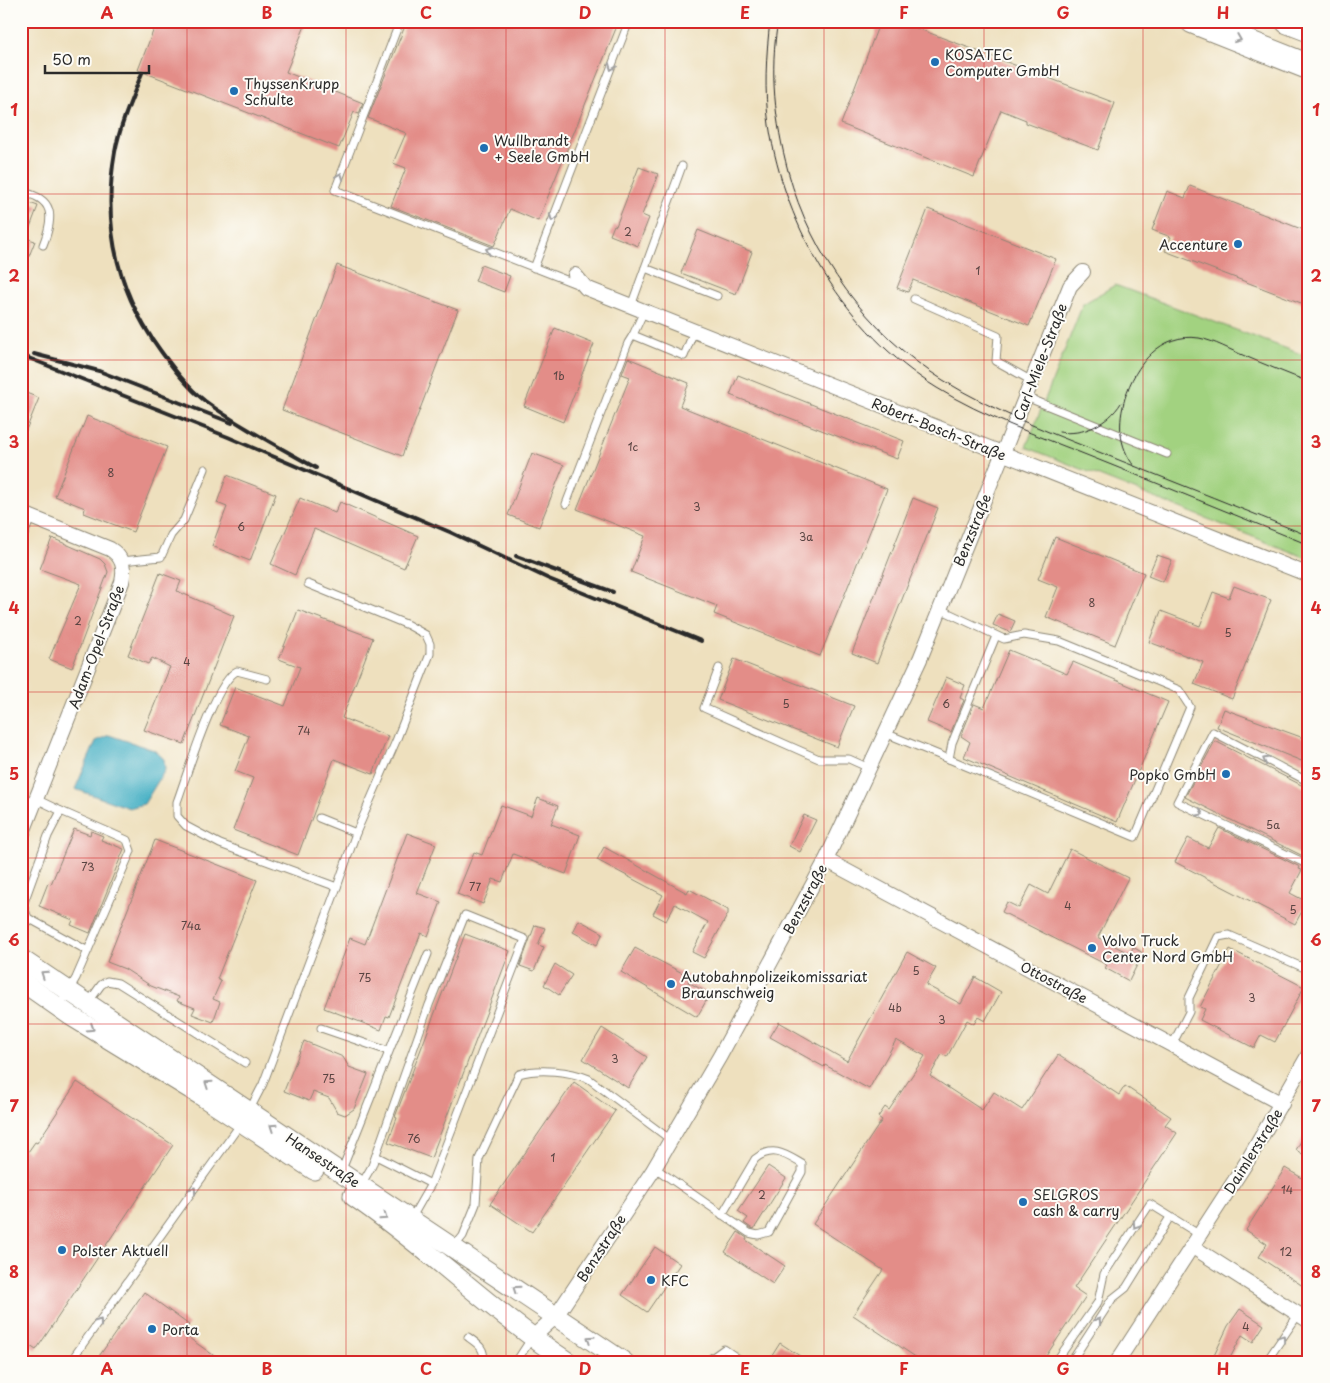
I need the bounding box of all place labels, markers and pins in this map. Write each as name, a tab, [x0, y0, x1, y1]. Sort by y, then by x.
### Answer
place label: KOSATEC Computer GmbH	[945, 44, 1060, 81]
marker: KOSATEC Computer GmbH	[929, 56, 941, 68]
place label: ThyssenKrupp Schulte	[244, 73, 339, 110]
marker: ThyssenKrupp Schulte	[228, 85, 240, 97]
place label: Wullbrandt + Seele GmbH	[494, 130, 589, 167]
marker: Wullbrandt + Seele GmbH	[478, 142, 490, 154]
place label: Accenture	[1159, 234, 1228, 255]
marker: Accenture	[1232, 238, 1244, 250]
place label: Popko GmbH	[1129, 764, 1216, 785]
marker: Popko GmbH	[1220, 768, 1232, 780]
place label: Volvo Truck Center Nord GmbH	[1102, 930, 1233, 967]
marker: Volvo Truck Center Nord GmbH	[1086, 942, 1098, 954]
place label: Autobahnpolizeikomissariat Braunschweig	[681, 966, 868, 1003]
marker: Autobahnpolizeikomissariat Braunschweig	[665, 978, 677, 990]
place label: SELGROS cash & carry	[1033, 1184, 1120, 1221]
marker: SELGROS cash & carry	[1017, 1196, 1029, 1208]
place label: Polster Aktuell	[72, 1240, 168, 1261]
marker: Polster Aktuell	[56, 1244, 68, 1256]
place label: KFC	[661, 1270, 689, 1291]
marker: KFC	[645, 1274, 657, 1286]
place label: Porta	[162, 1319, 199, 1340]
marker: Porta	[146, 1323, 158, 1335]

